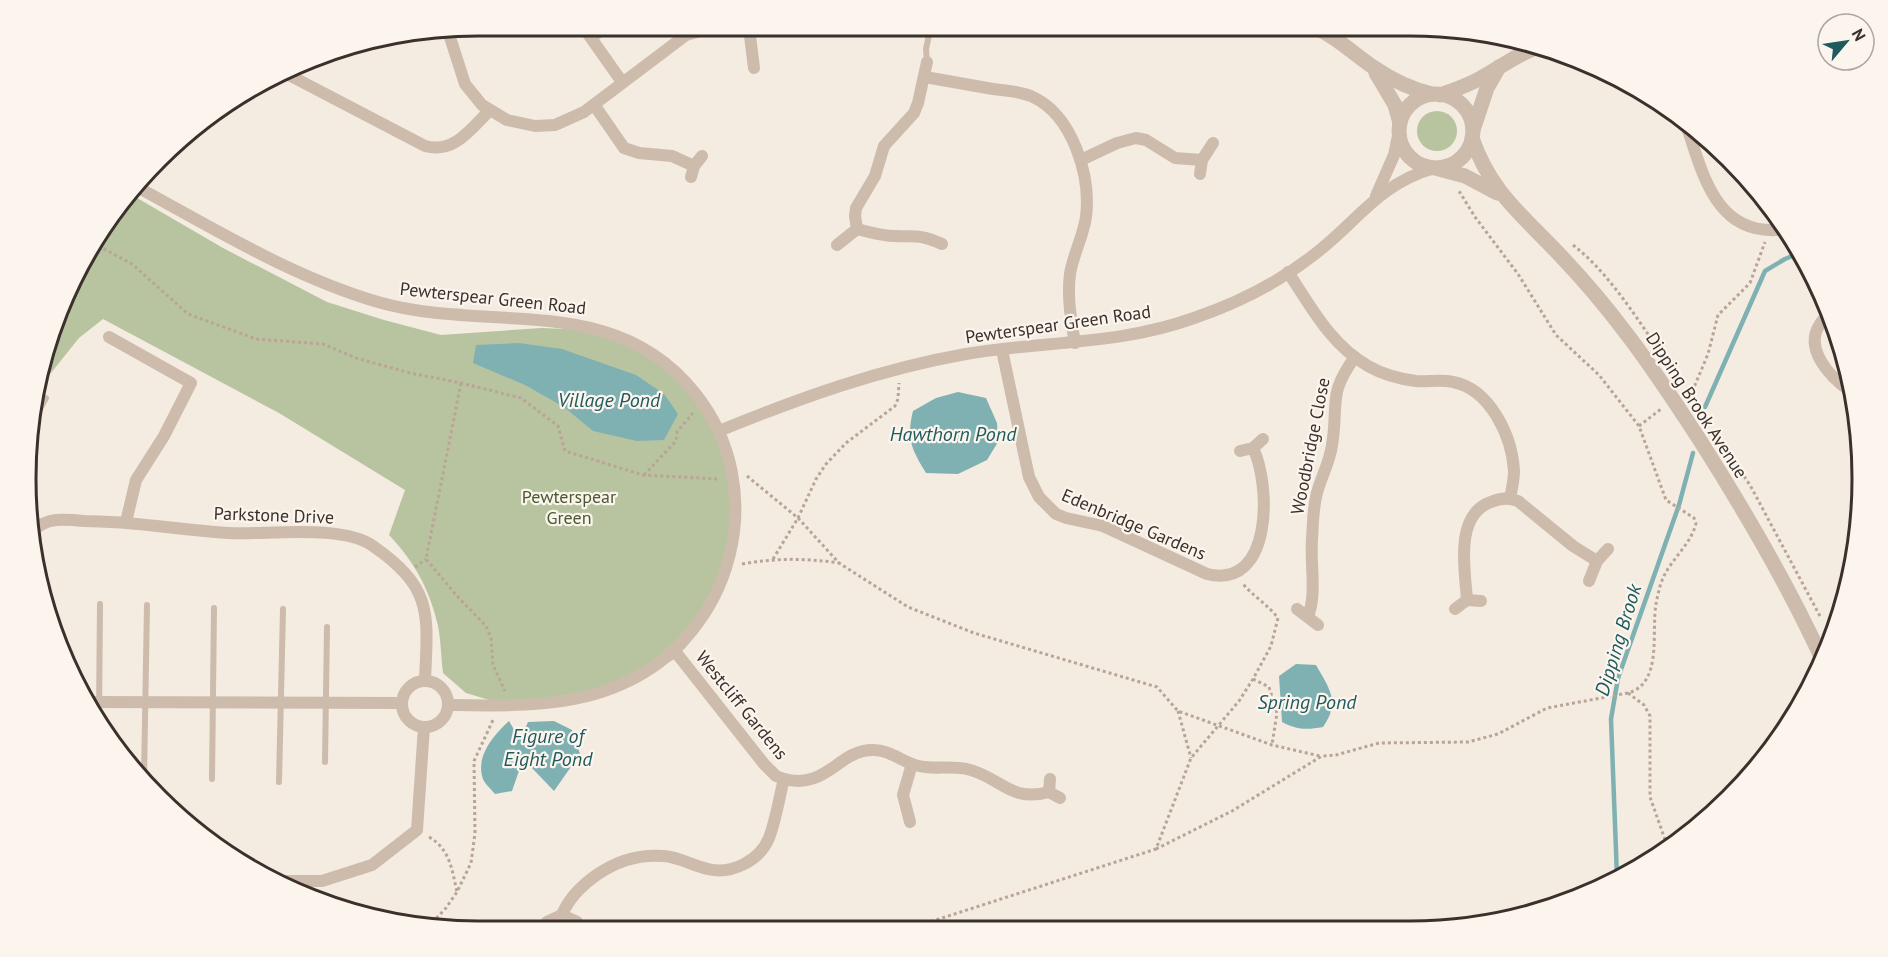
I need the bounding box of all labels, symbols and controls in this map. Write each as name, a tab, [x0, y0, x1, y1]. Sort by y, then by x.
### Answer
north arrow	[1816, 12, 1876, 72]
text: N	[1848, 25, 1870, 44]
street label: Pewterspear Green Road	[399, 277, 587, 319]
street label: Pewterspear Green Road	[964, 300, 1152, 348]
street label: Dipping Brook Avenue	[1641, 328, 1753, 482]
street label: Woodbridge Close	[1285, 376, 1335, 516]
water label: Village Pond	[558, 387, 661, 413]
water label: Hawthorn Pond	[890, 421, 1017, 447]
street label: Edenbridge Gardens	[1058, 483, 1210, 565]
park label: Pewterspear Green	[522, 485, 616, 529]
street label: Parkstone Drive	[213, 501, 335, 529]
water label: Dipping Brook	[1589, 580, 1648, 699]
street label: Westcliff Gardens	[691, 646, 793, 764]
water label: Spring Pond	[1257, 689, 1357, 715]
water label: Figure of Eight Pond	[504, 723, 593, 772]

